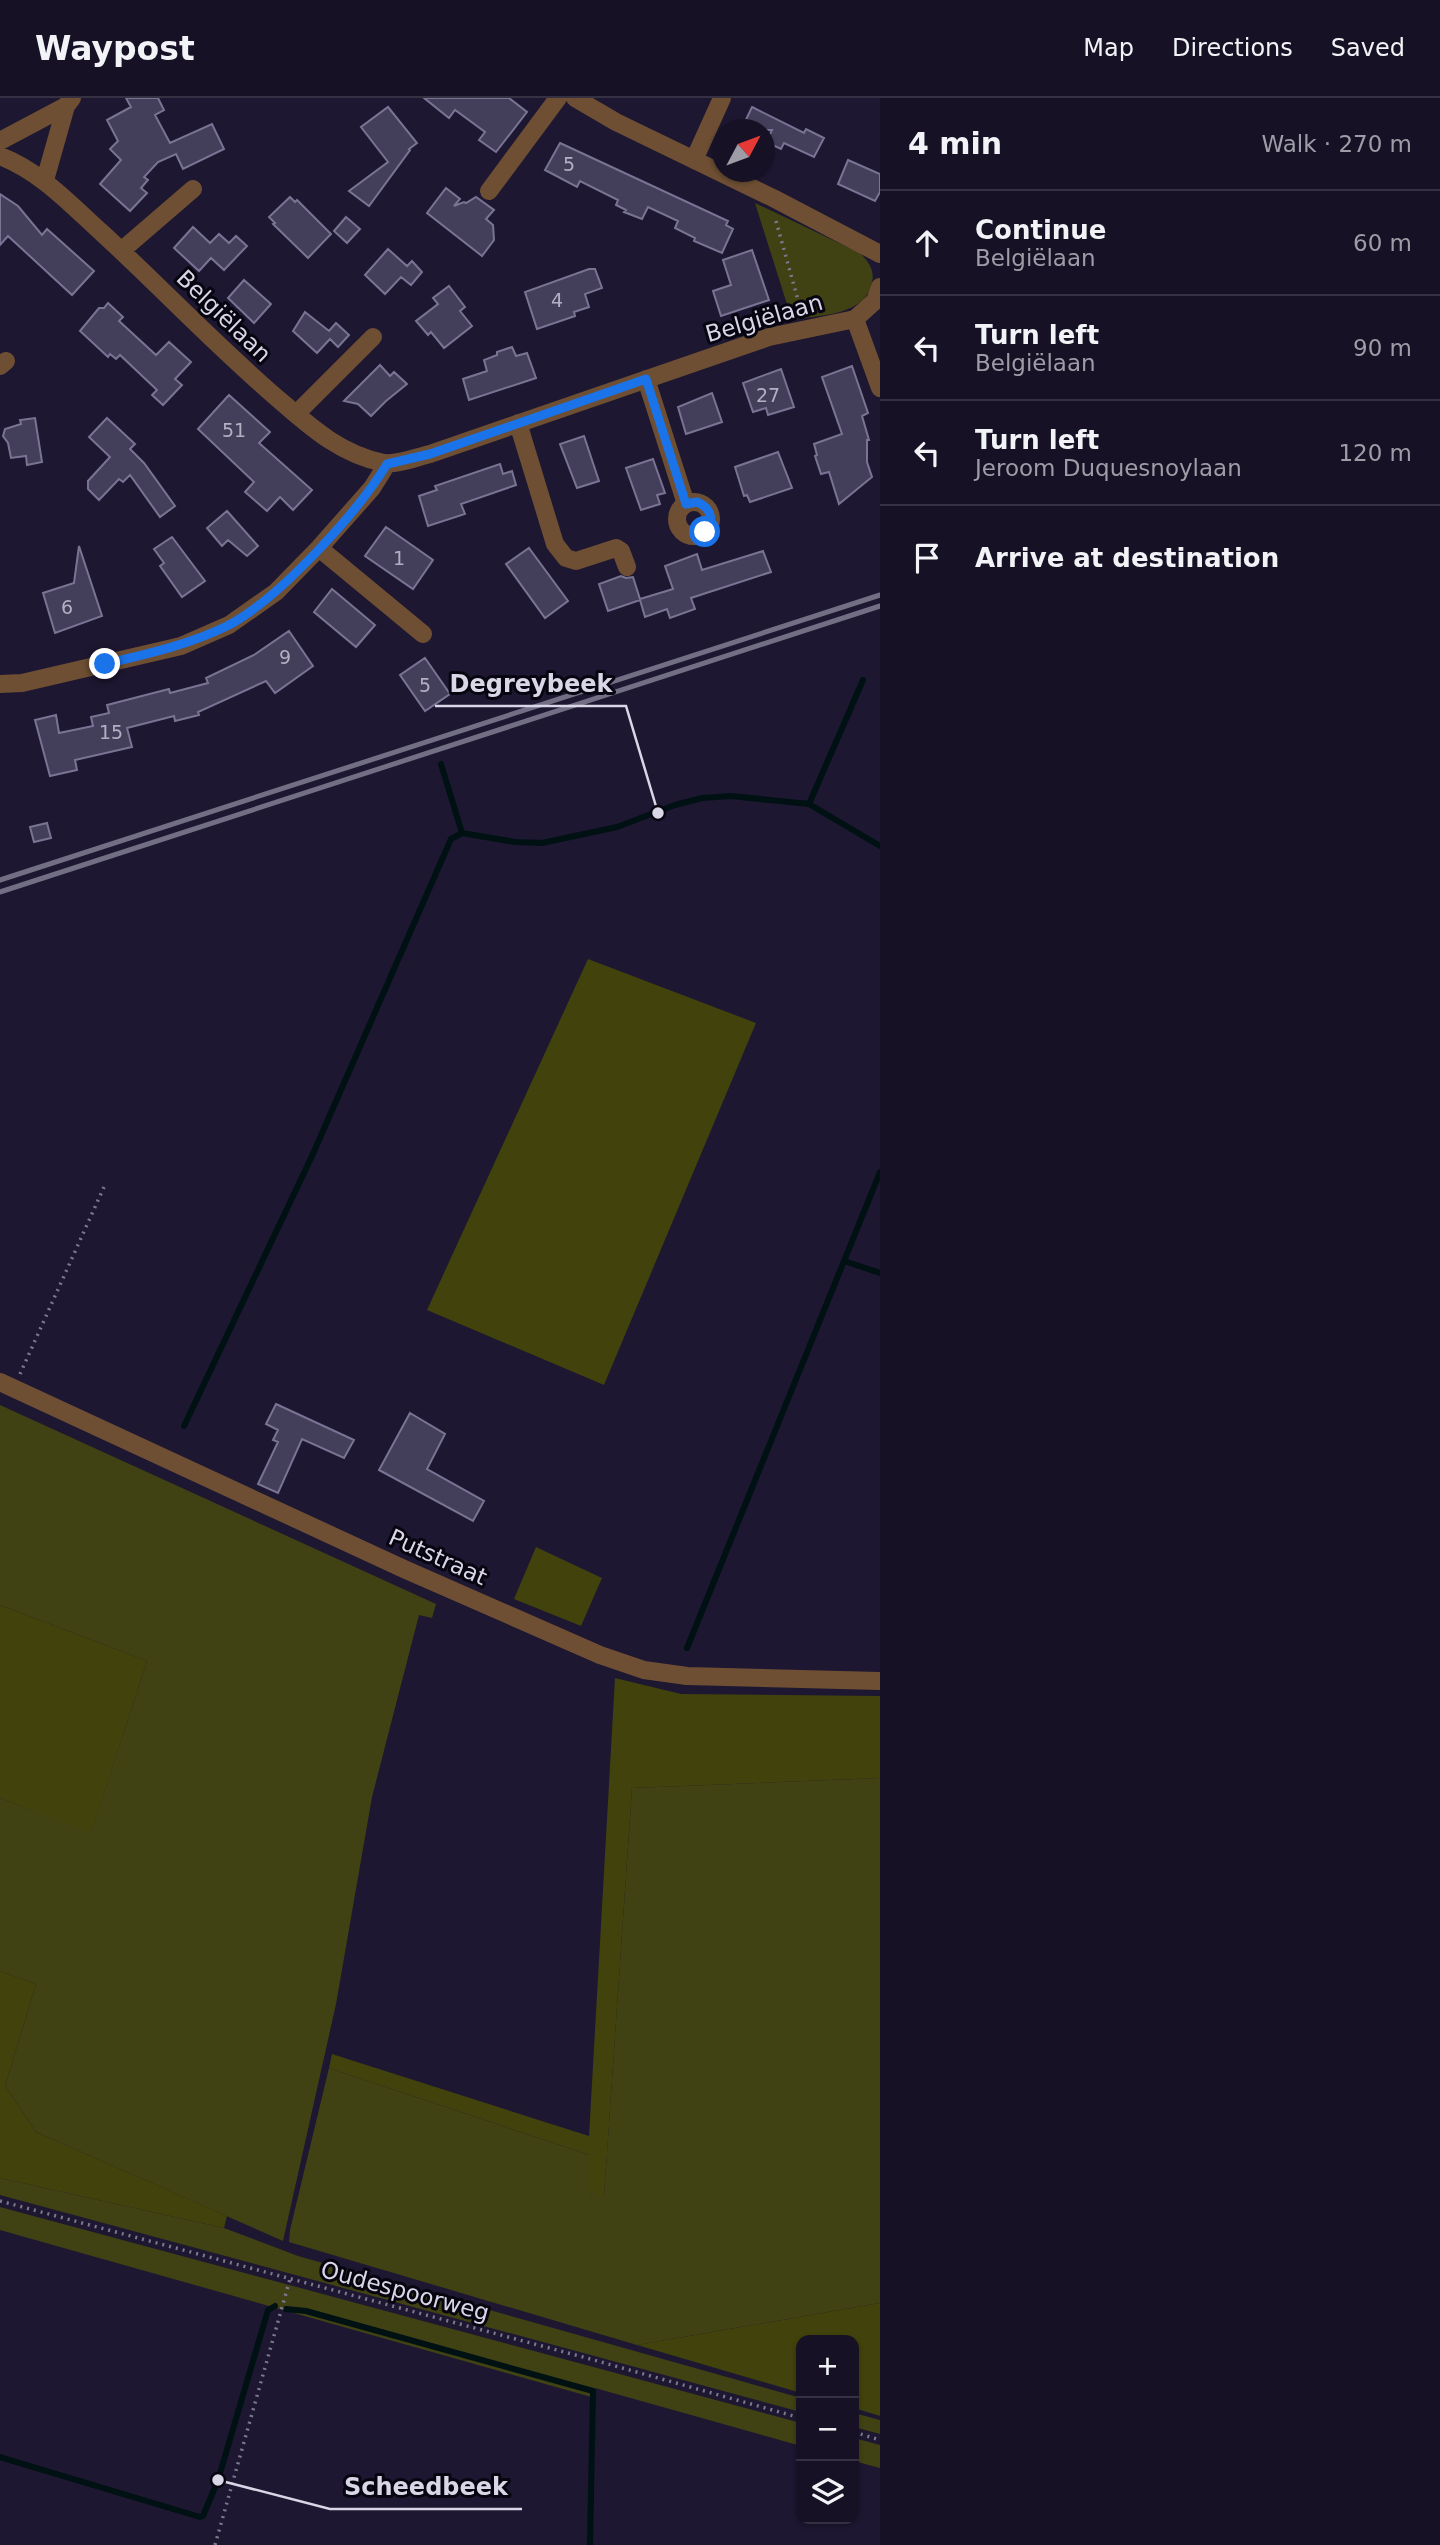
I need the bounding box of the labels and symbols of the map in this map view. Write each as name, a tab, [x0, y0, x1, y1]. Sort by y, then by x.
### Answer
north arrow	[712, 119, 775, 182]
house number: 5	[563, 153, 575, 175]
street label: Belgiëlaan	[172, 265, 276, 367]
house number: 4	[551, 289, 563, 311]
street label: Belgiëlaan	[702, 289, 826, 347]
house number: 27	[756, 384, 780, 406]
house number: 51	[222, 419, 246, 441]
route start	[689, 516, 720, 547]
house number: 1	[393, 547, 405, 569]
house number: 6	[61, 596, 73, 618]
house number: 9	[279, 646, 291, 668]
route end	[89, 648, 120, 679]
callout: Degreybeek	[435, 661, 626, 706]
text: Degreybeek	[450, 670, 613, 698]
house number: 5	[419, 674, 431, 696]
house number: 15	[99, 721, 123, 743]
street label: Putstraat	[385, 1524, 491, 1590]
street label: Oudespoorweg	[318, 2256, 492, 2326]
callout: Scheedbeek	[330, 2464, 522, 2509]
text: Scheedbeek	[344, 2473, 509, 2501]

